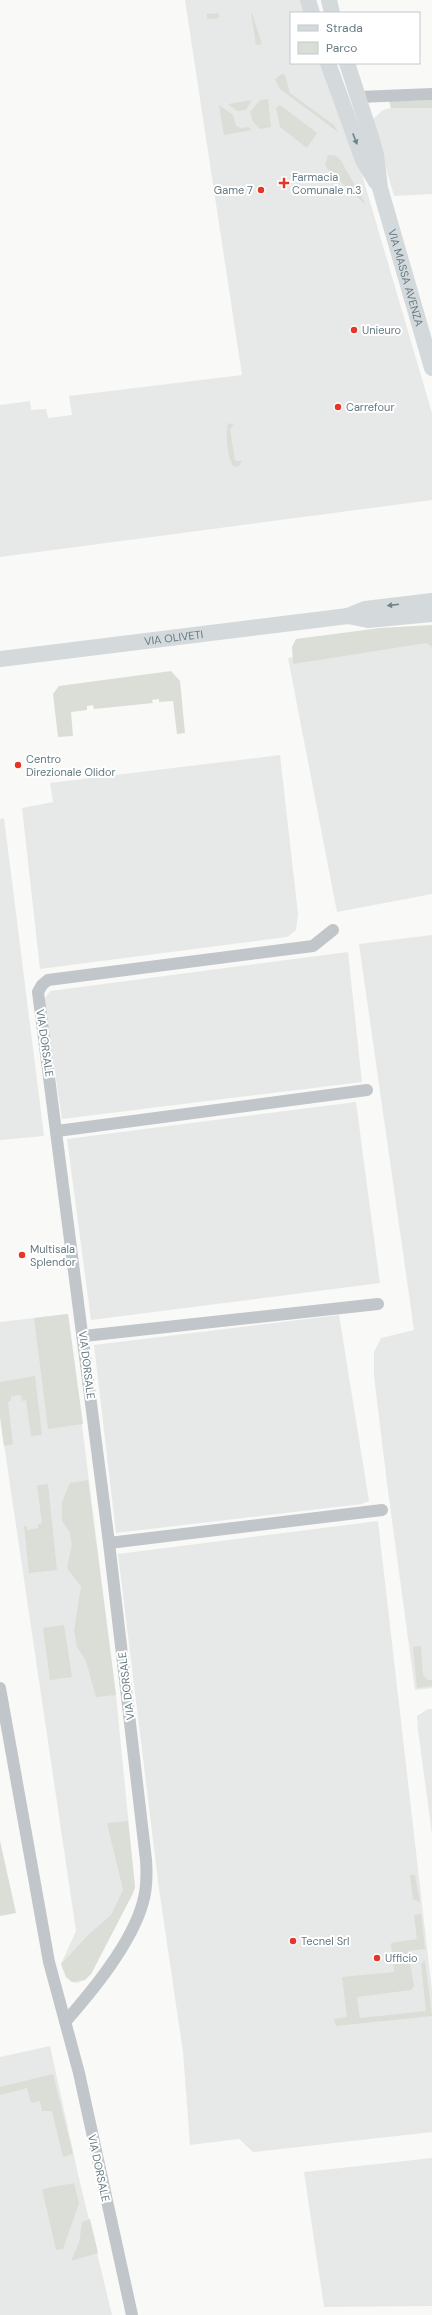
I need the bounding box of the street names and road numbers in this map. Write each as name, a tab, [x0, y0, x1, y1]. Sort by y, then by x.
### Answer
street label: VIA MASSA AVENZA	[385, 227, 427, 328]
street label: VIA OLIVETI	[143, 627, 204, 648]
street label: VIA DORSALE	[33, 1008, 57, 1078]
street label: VIA DORSALE	[76, 1330, 98, 1400]
street label: VIA DORSALE	[115, 1651, 137, 1721]
street label: VIA DORSALE	[85, 2133, 113, 2203]

